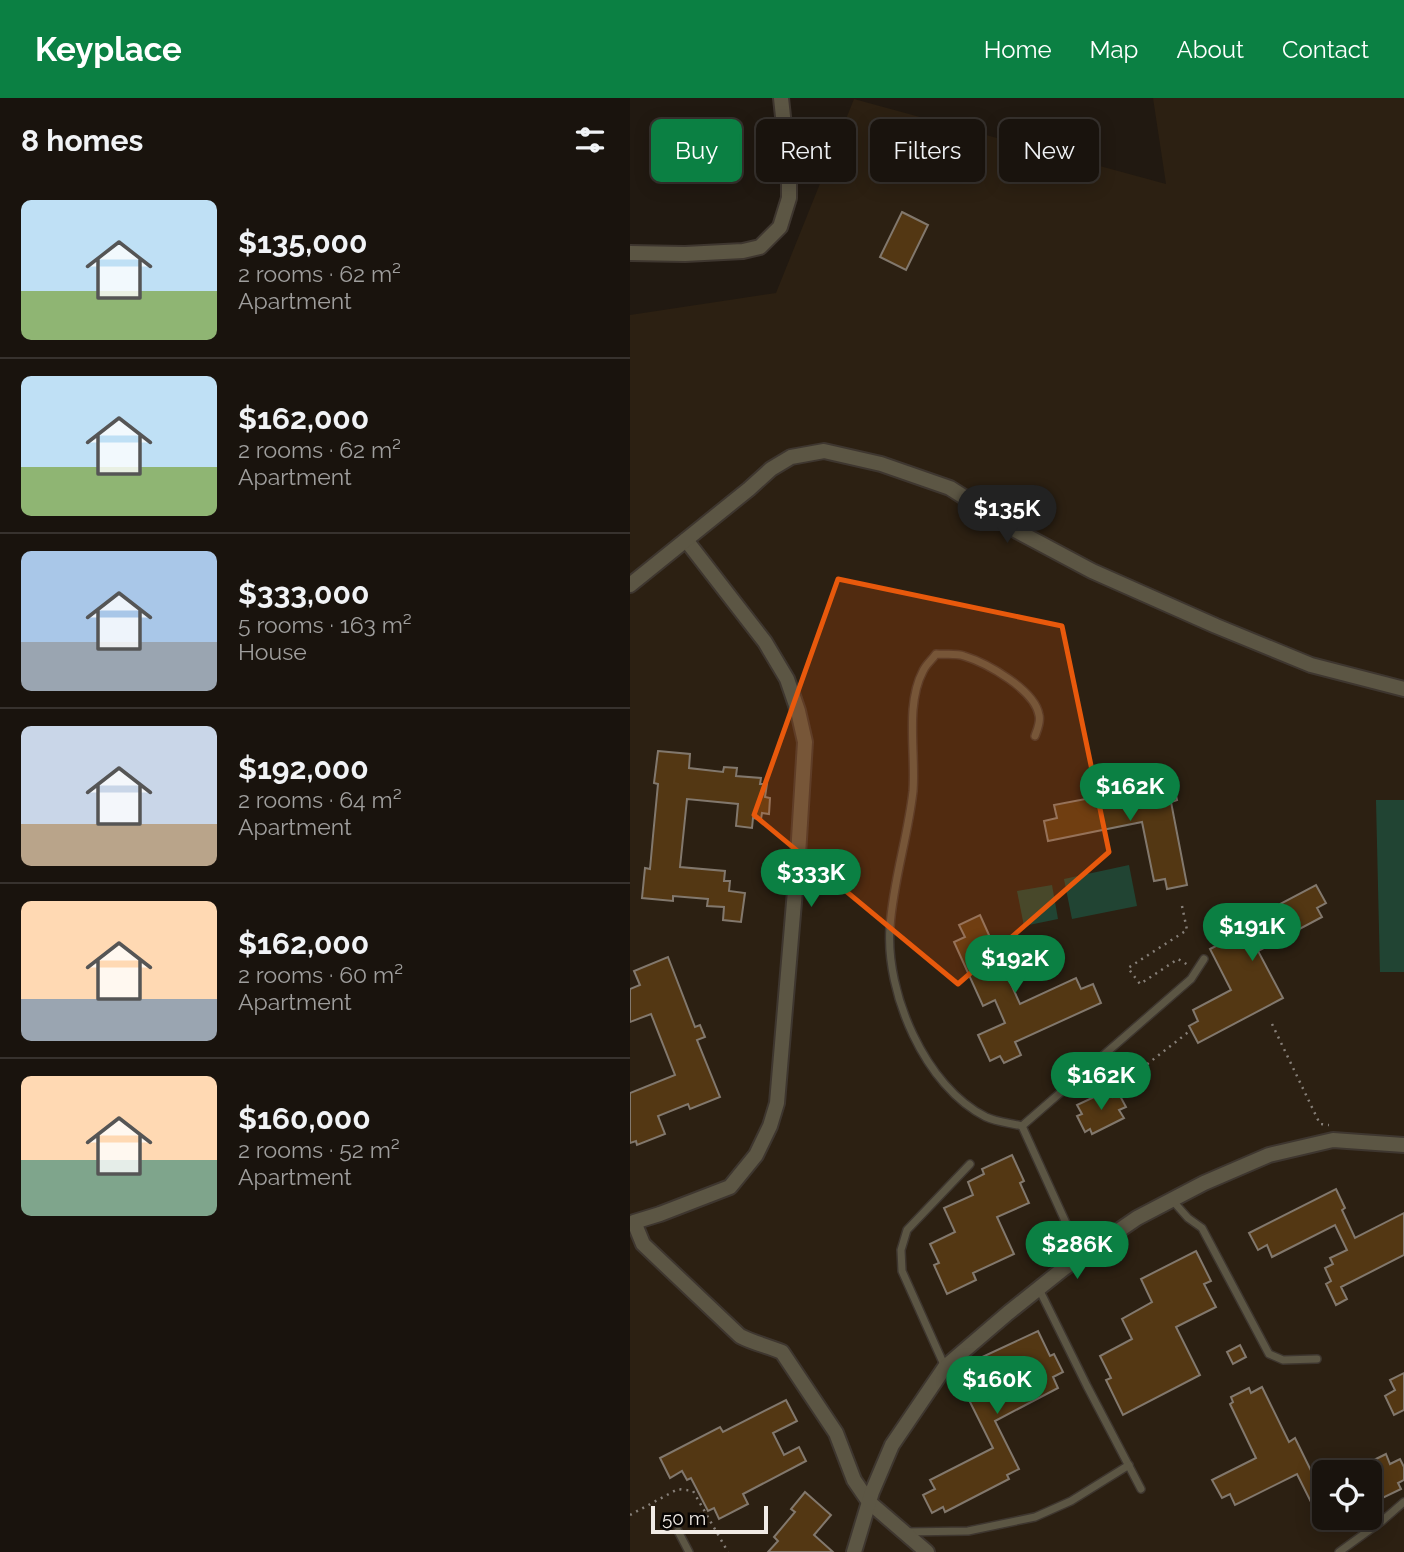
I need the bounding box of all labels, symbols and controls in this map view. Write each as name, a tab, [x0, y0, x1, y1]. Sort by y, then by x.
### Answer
text: Keyplace	[35, 30, 182, 69]
text: Home	[984, 35, 1052, 64]
text: Map	[1090, 35, 1138, 64]
text: About	[1176, 35, 1244, 64]
text: Contact	[1282, 35, 1369, 64]
chip: Buy	[651, 119, 742, 182]
chip: Rent	[756, 119, 856, 182]
chip: Filters	[870, 119, 985, 182]
chip: New	[999, 119, 1099, 182]
icon: filters	[571, 121, 609, 159]
text: 8 homes	[21, 123, 143, 158]
text: $135,000	[238, 225, 367, 260]
icon: home	[77, 228, 161, 312]
text: 2 rooms · 62 m²	[238, 260, 401, 287]
text: Apartment	[238, 287, 352, 314]
text: $162,000	[238, 401, 369, 436]
icon: home	[77, 404, 161, 488]
text: 2 rooms · 62 m²	[238, 436, 401, 463]
text: Apartment	[238, 463, 352, 490]
pin: $135K	[958, 486, 1056, 545]
text: $135K	[974, 494, 1040, 521]
text: $333,000	[238, 576, 369, 611]
icon: home	[77, 579, 161, 663]
text: 5 rooms · 163 m²	[238, 611, 412, 638]
text: House	[238, 638, 307, 665]
text: $192,000	[238, 751, 369, 786]
icon: home	[77, 754, 161, 838]
pin: $162K	[1081, 764, 1179, 823]
text: $162K	[1096, 772, 1164, 799]
text: 2 rooms · 64 m²	[238, 786, 402, 813]
text: Apartment	[238, 813, 352, 840]
pin: $333K	[762, 850, 860, 909]
text: $333K	[777, 858, 845, 885]
pin: $191K	[1203, 904, 1301, 963]
text: $191K	[1219, 912, 1285, 939]
text: $162,000	[238, 926, 369, 961]
icon: home	[77, 929, 161, 1013]
pin: $192K	[966, 936, 1064, 995]
text: $192K	[981, 944, 1049, 971]
text: 2 rooms · 60 m²	[238, 961, 403, 988]
text: Apartment	[238, 988, 352, 1015]
pin: $162K	[1052, 1052, 1150, 1112]
text: $162K	[1067, 1061, 1135, 1088]
text: $160,000	[238, 1101, 371, 1136]
icon: home	[77, 1104, 161, 1188]
text: 2 rooms · 52 m²	[238, 1136, 400, 1163]
text: Apartment	[238, 1163, 352, 1190]
pin: $286K	[1028, 1222, 1126, 1281]
text: $286K	[1042, 1230, 1112, 1257]
pin: $160K	[948, 1356, 1046, 1416]
text: $160K	[962, 1365, 1032, 1392]
map controls	[1312, 1460, 1382, 1530]
button: locate	[1312, 1460, 1382, 1530]
scale bar	[651, 1503, 768, 1535]
text: 50 m	[662, 1507, 706, 1529]

